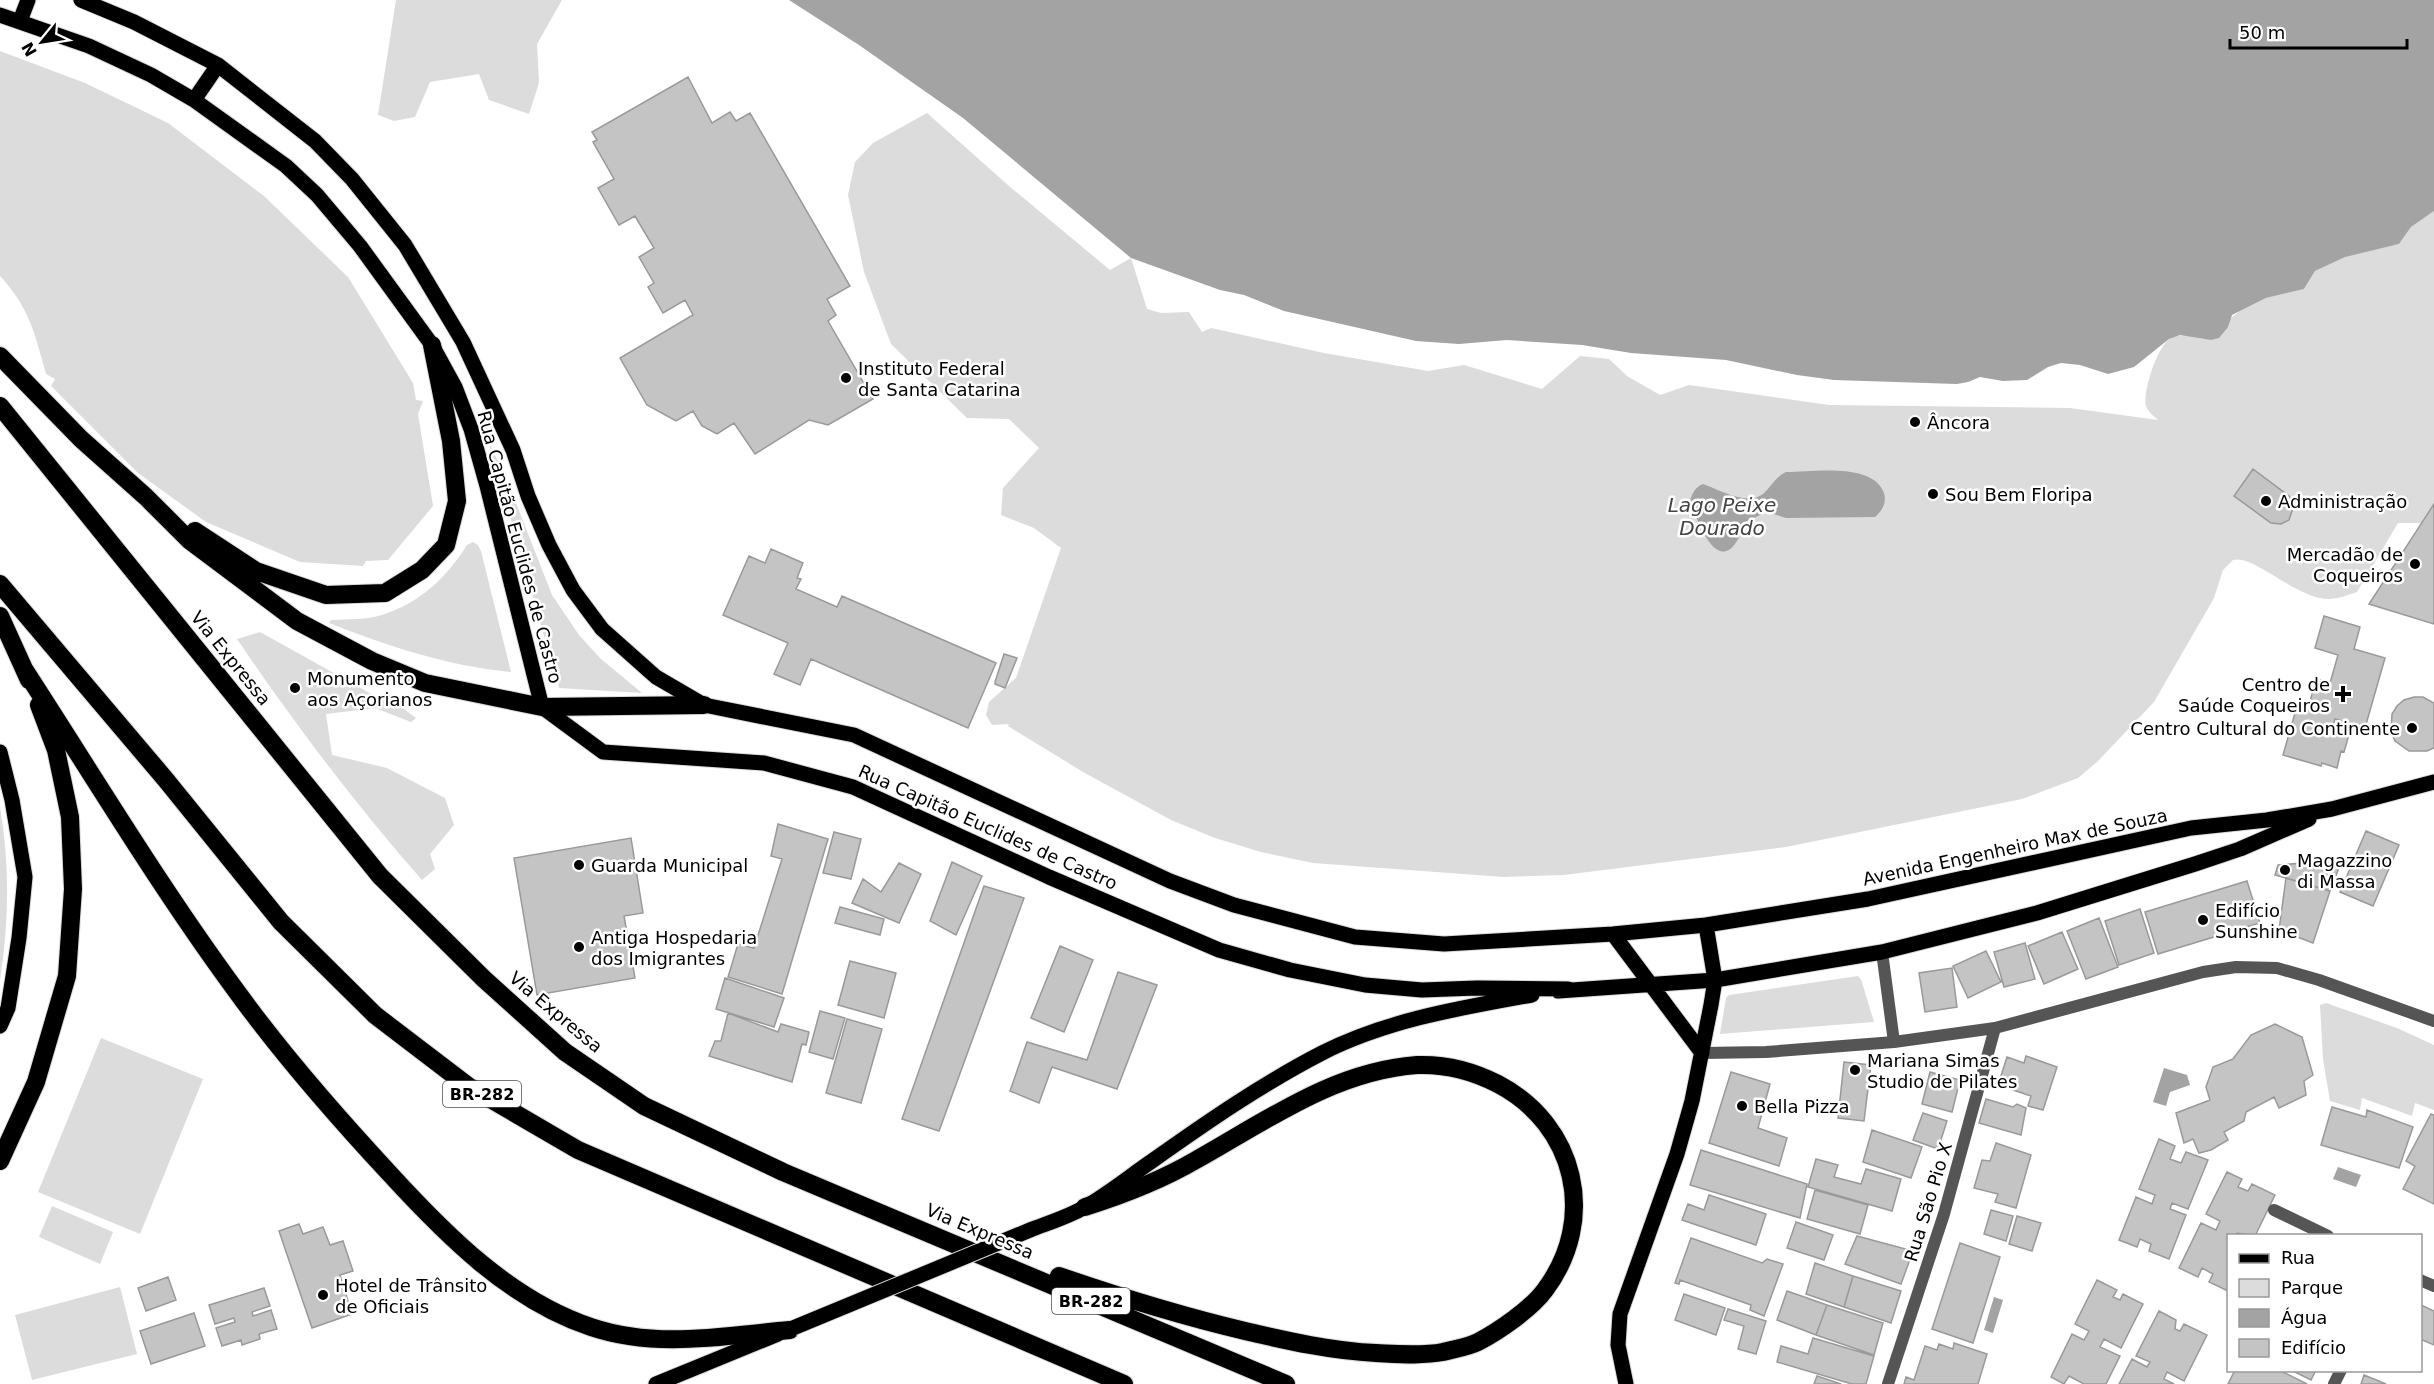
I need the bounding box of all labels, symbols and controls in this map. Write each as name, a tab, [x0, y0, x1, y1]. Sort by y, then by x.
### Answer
north arrow	[12, 12, 72, 72]
scale bar	[2230, 12, 2407, 50]
text: 50 m	[2239, 22, 2285, 43]
text: N	[18, 39, 41, 60]
place label: Instituto Federal de Santa Catarina	[858, 358, 1020, 400]
marker: Instituto Federal de Santa Catarina	[839, 371, 853, 385]
street label: Rua Capitão Euclides de Castro	[473, 408, 567, 686]
place label: Âncora	[1927, 412, 1990, 433]
marker: Âncora	[1908, 415, 1922, 429]
place label: Sou Bem Floripa	[1945, 484, 2092, 505]
marker: Sou Bem Floripa	[1926, 487, 1940, 501]
place label: Administração	[2278, 491, 2407, 512]
water label: Lago Peixe Dourado	[1668, 493, 1776, 540]
marker: Administração	[2259, 494, 2273, 508]
place label: Mercadão de Coqueiros	[2287, 544, 2403, 586]
marker: Mercadão de Coqueiros	[2408, 557, 2422, 571]
street label: Via Expressa	[187, 607, 275, 709]
place label: Monumento aos Açorianos	[307, 668, 432, 710]
place label: Centro de Saúde Coqueiros	[2178, 674, 2330, 716]
marker: Monumento aos Açorianos	[288, 681, 302, 695]
marker: Centro de Saúde Coqueiros	[2334, 685, 2352, 703]
place label: Centro Cultural do Continente	[2130, 718, 2400, 739]
marker: Centro Cultural do Continente	[2405, 721, 2419, 735]
street label: Rua Capitão Euclides de Castro	[855, 760, 1121, 894]
street label: Avenida Engenheiro Max de Souza	[1861, 804, 2169, 890]
place label: Magazzino di Massa	[2297, 850, 2392, 892]
place label: Guarda Municipal	[591, 855, 748, 876]
marker: Guarda Municipal	[572, 858, 586, 872]
marker: Magazzino di Massa	[2278, 863, 2292, 877]
place label: Edifício Sunshine	[2215, 900, 2298, 942]
marker: Edifício Sunshine	[2196, 913, 2210, 927]
place label: Antiga Hospedaria dos Imigrantes	[591, 927, 757, 969]
marker: Antiga Hospedaria dos Imigrantes	[572, 940, 586, 954]
street label: Via Expressa	[505, 967, 607, 1057]
place label: Mariana Simas Studio de Pilates	[1867, 1050, 2017, 1092]
marker: Mariana Simas Studio de Pilates	[1848, 1063, 1862, 1077]
road number: BR-282	[443, 1081, 521, 1107]
place label: Bella Pizza	[1754, 1096, 1850, 1117]
marker: Bella Pizza	[1735, 1099, 1749, 1113]
street label: Rua São Pio X	[1900, 1140, 1956, 1264]
street label: Via Expressa	[923, 1199, 1037, 1263]
legend	[2227, 1234, 2422, 1372]
text: Rua	[2281, 1247, 2315, 1268]
place label: Hotel de Trânsito de Oficiais	[335, 1275, 487, 1317]
text: Parque	[2281, 1277, 2343, 1298]
marker: Hotel de Trânsito de Oficiais	[316, 1288, 330, 1302]
road number: BR-282	[1052, 1288, 1130, 1314]
text: Água	[2281, 1307, 2327, 1328]
text: Edifício	[2281, 1337, 2346, 1358]

